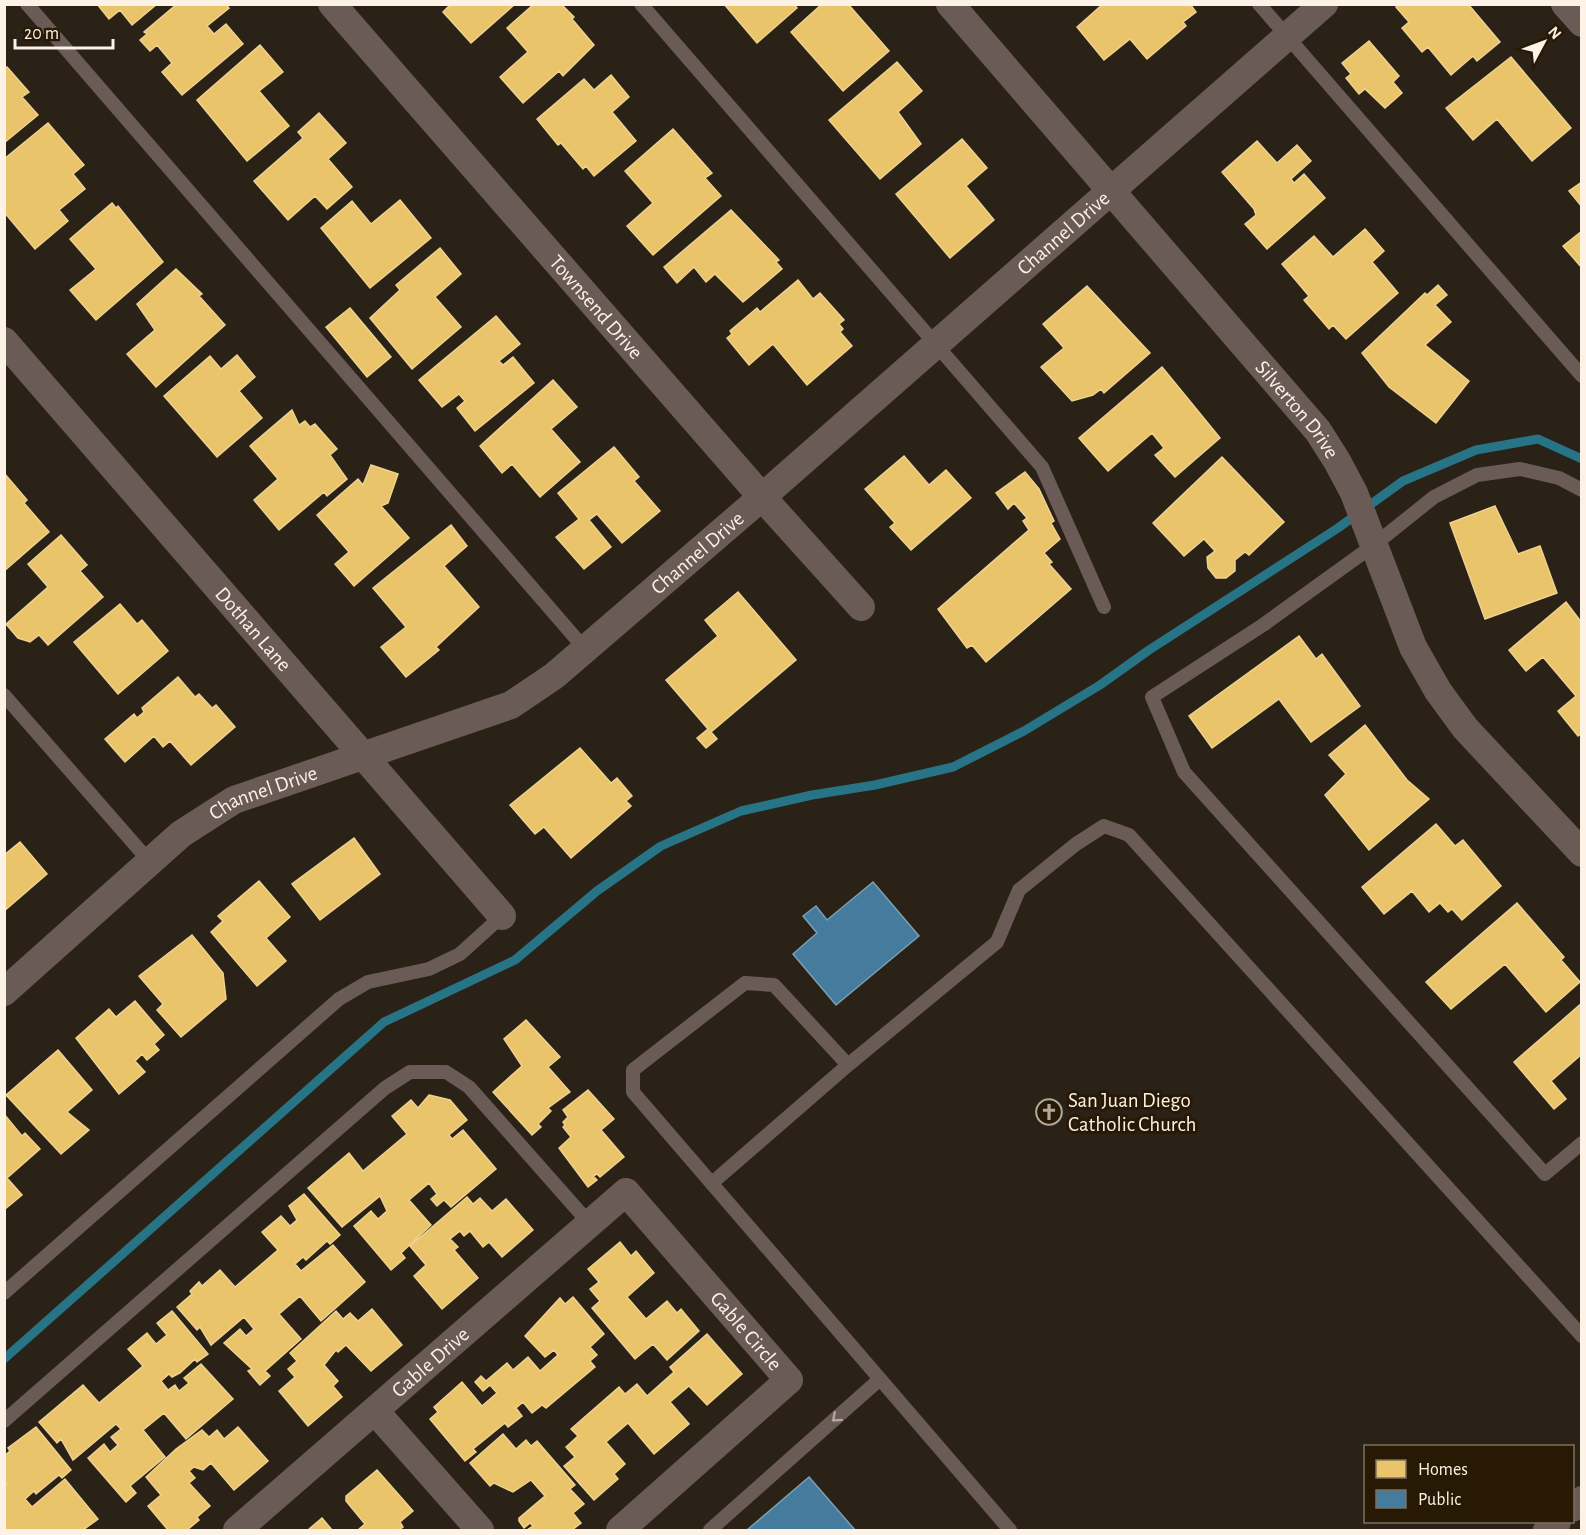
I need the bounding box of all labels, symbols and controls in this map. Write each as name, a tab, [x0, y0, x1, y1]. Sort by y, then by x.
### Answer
scale bar	[15, 12, 112, 50]
north arrow	[1514, 12, 1574, 72]
text: N	[1545, 23, 1564, 42]
text: 20 m	[24, 25, 59, 43]
street label: Channel Drive	[1013, 187, 1113, 279]
street label: Townsend Drive	[545, 251, 647, 363]
street label: Silverton Drive	[1252, 356, 1343, 462]
street label: Channel Drive	[647, 507, 748, 598]
street label: Dothan Lane	[211, 583, 295, 675]
street label: Channel Drive	[205, 762, 320, 824]
place label: San Juan Diego Catholic Church	[1068, 1090, 1196, 1135]
church icon: San Juan Diego Catholic Church	[1034, 1097, 1064, 1127]
street label: Gable Circle	[707, 1287, 786, 1374]
street label: Gable Drive	[388, 1323, 473, 1401]
one-way arrow	[832, 1411, 843, 1422]
legend	[1364, 1445, 1574, 1523]
text: Homes	[1418, 1461, 1468, 1479]
text: Public	[1418, 1491, 1461, 1509]

